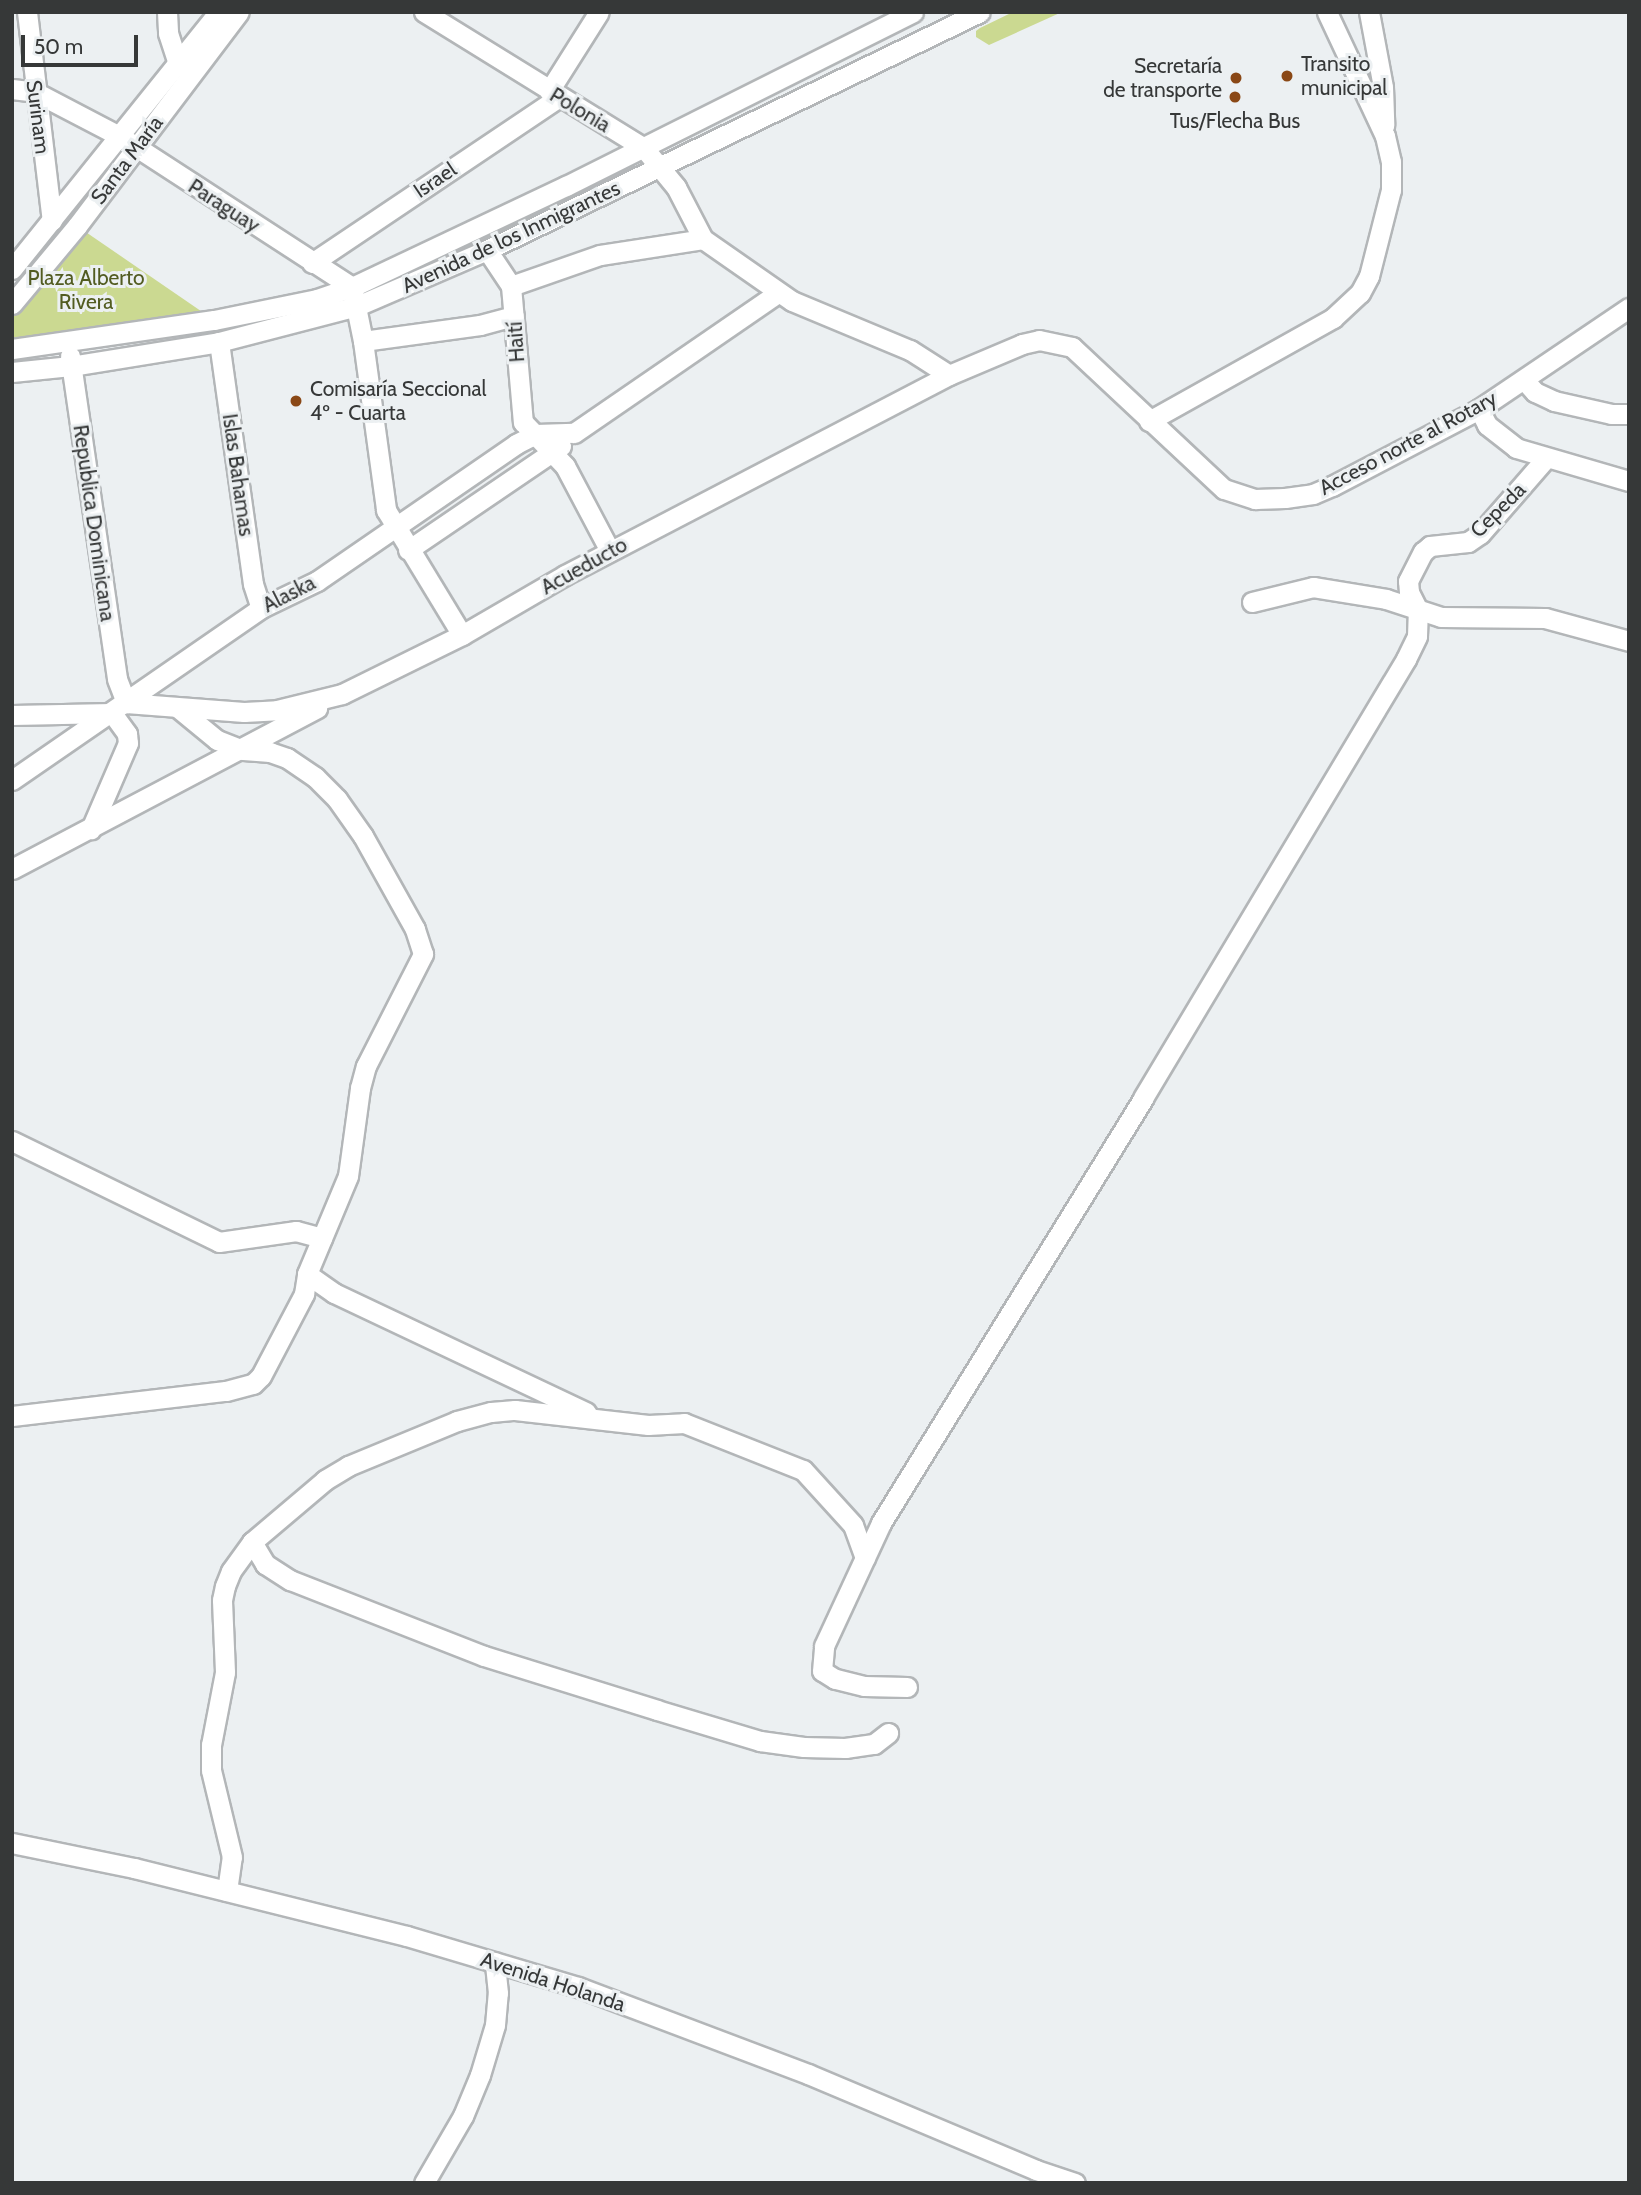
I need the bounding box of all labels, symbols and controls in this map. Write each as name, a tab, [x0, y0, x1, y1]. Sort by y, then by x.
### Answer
scale bar	[24, 21, 142, 65]
text: 50 m	[34, 34, 83, 59]
place label: Transito municipal	[1301, 51, 1387, 101]
place label: Secretaría de transporte	[1103, 53, 1222, 103]
marker: Transito municipal	[1279, 68, 1295, 84]
marker: Secretaría de transporte	[1228, 70, 1244, 86]
street label: Surinam	[21, 79, 55, 155]
street label: Polonia	[545, 82, 615, 138]
marker: Tus/Flecha Bus	[1227, 89, 1243, 105]
place label: Tus/Flecha Bus	[1170, 108, 1300, 134]
street label: Santa María	[86, 111, 168, 209]
street label: Israel	[409, 157, 461, 203]
street label: Paraguay	[184, 174, 264, 238]
street label: Avenida de los Inmigrantes	[398, 175, 624, 299]
park label: Plaza Alberto Rivera	[28, 265, 144, 315]
street label: Haití	[502, 321, 530, 363]
place label: Comisaría Seccional 4º - Cuarta	[310, 376, 486, 426]
street label: Acceso norte al Rotary	[1315, 386, 1501, 500]
marker: Comisaría Seccional 4º - Cuarta	[288, 393, 304, 409]
street label: Islas Bahamas	[217, 412, 259, 538]
street label: Republica Dominicana	[68, 423, 120, 623]
street label: Cepeda	[1465, 477, 1531, 543]
street label: Acueducto	[536, 532, 632, 600]
street label: Alaska	[258, 570, 320, 618]
street label: Avenida Holanda	[478, 1947, 628, 2017]

